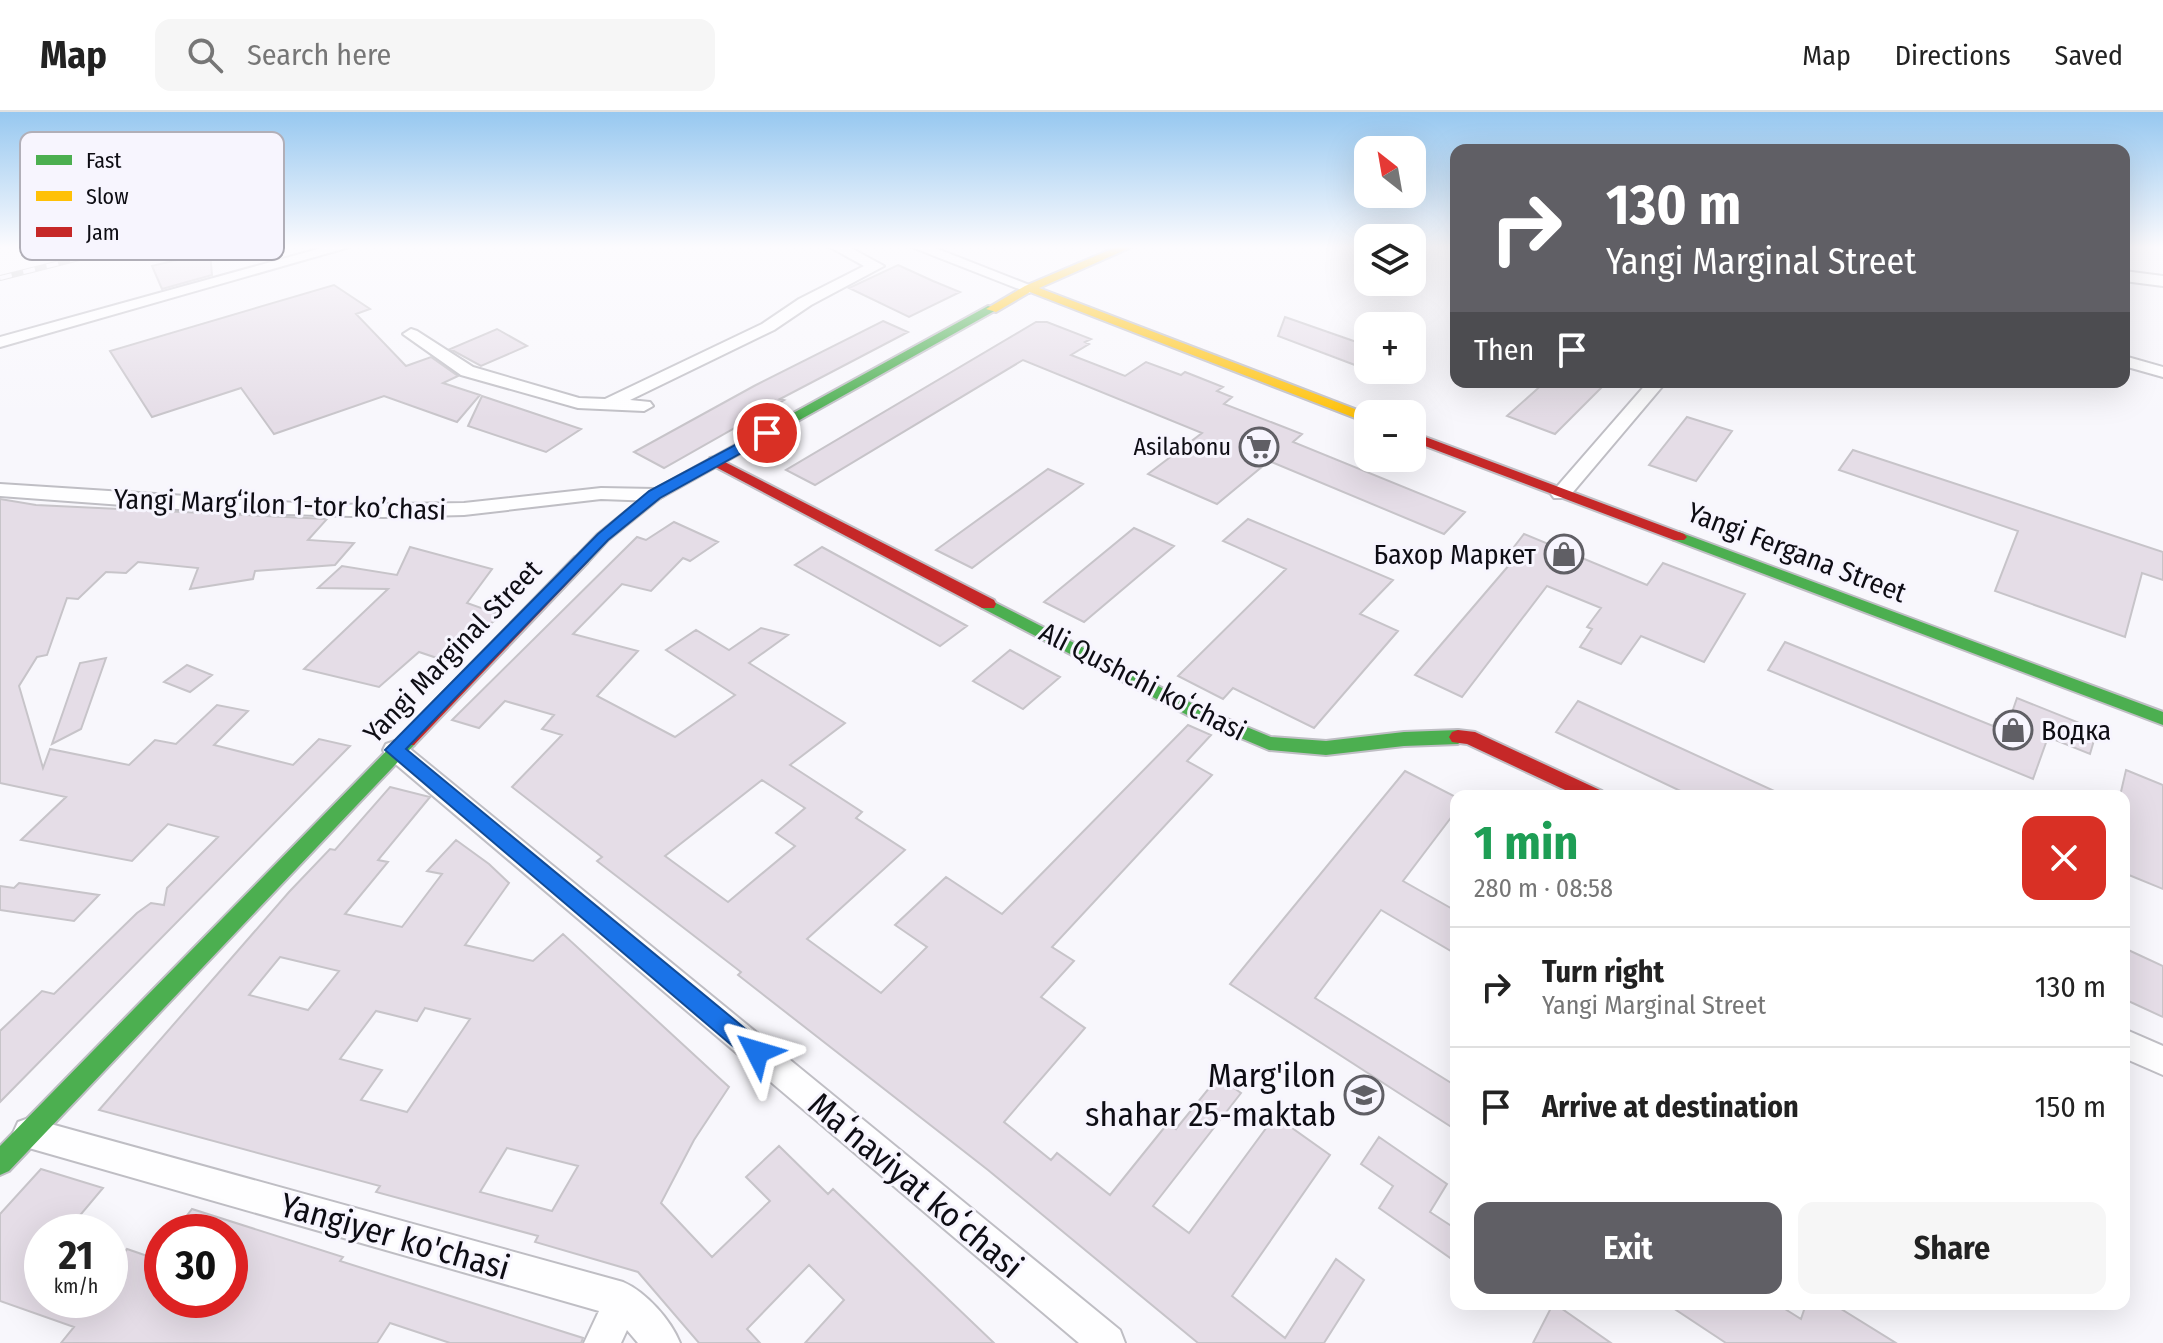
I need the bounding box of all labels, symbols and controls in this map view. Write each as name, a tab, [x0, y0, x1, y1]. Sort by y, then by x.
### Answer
search box	[155, 19, 715, 91]
text: Map	[40, 32, 107, 78]
icon: search	[183, 33, 227, 77]
text: Search here	[247, 37, 391, 73]
text: Map	[1802, 39, 1851, 72]
text: Directions	[1895, 39, 2011, 72]
text: Saved	[2055, 39, 2123, 72]
legend	[20, 132, 284, 260]
north arrow	[1354, 136, 1426, 208]
map controls	[1354, 136, 1426, 472]
text: Fast	[86, 147, 122, 174]
text: 130 m	[1606, 172, 1741, 239]
icon: right	[1474, 176, 1578, 280]
text: Slow	[86, 183, 129, 210]
text: Jam	[86, 219, 120, 246]
button: layers	[1354, 224, 1426, 296]
text: Yangi Marginal Street	[1606, 240, 1916, 284]
button: +	[1354, 312, 1426, 384]
icon: arrive	[1550, 328, 1594, 372]
text: Then	[1474, 332, 1534, 368]
pin	[733, 399, 801, 467]
button: −	[1354, 400, 1426, 472]
icon: arrive	[745, 411, 789, 455]
supermarket icon: Asilabonu	[1238, 426, 1280, 468]
place label: Asilabonu	[1134, 433, 1231, 461]
street label: Yangi Margʻilon 1-tor koʼchasi	[113, 482, 447, 527]
street label: Yangi Fergana Street	[1683, 496, 1912, 610]
shop icon: Бахор Маркет	[1543, 533, 1585, 575]
place label: Бахор Маркет	[1373, 538, 1537, 571]
street label: Yangi Marginal Street	[357, 553, 549, 750]
street label: Ali Qushchi koʻchasi	[1034, 615, 1251, 748]
shop icon: Водка	[1992, 709, 2034, 751]
place label: Водка	[2041, 714, 2111, 747]
text: 1 min	[1474, 814, 1579, 872]
button: close	[2022, 816, 2106, 900]
text: 280 m · 08:58	[1474, 873, 1613, 904]
text: Turn right	[1542, 954, 1664, 990]
icon: right	[1474, 965, 1518, 1009]
text: 130 m	[2035, 969, 2106, 1005]
text: Yangi Marginal Street	[1542, 990, 1766, 1021]
position arrow	[715, 1010, 799, 1094]
place label: Marg'ilon shahar 25-maktab	[1085, 1055, 1336, 1135]
school or university icon: Marg'ilon shahar 25-maktab	[1343, 1074, 1385, 1116]
street label: Maʻnaviyat koʻchasi	[800, 1084, 1031, 1287]
icon: arrive	[1474, 1085, 1518, 1129]
text: Arrive at destination	[1542, 1089, 1799, 1125]
text: 150 m	[2035, 1089, 2106, 1125]
street label: Yangiyer ko'chasi	[275, 1184, 514, 1289]
button: Exit	[1474, 1202, 1782, 1294]
button: Share	[1798, 1202, 2106, 1294]
speed limit sign: 30	[144, 1214, 248, 1318]
text: 21	[59, 1232, 93, 1280]
text: km/h	[54, 1274, 98, 1298]

